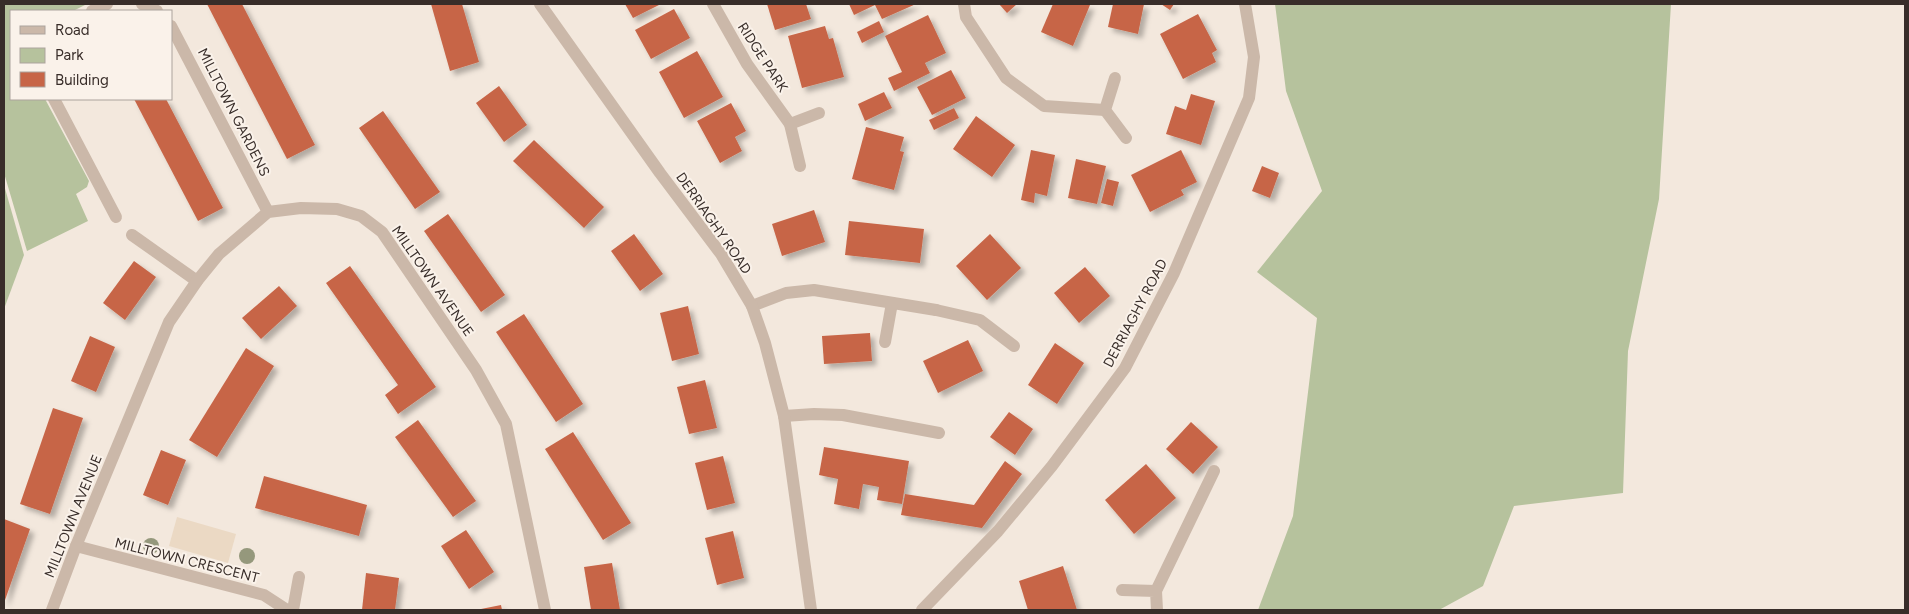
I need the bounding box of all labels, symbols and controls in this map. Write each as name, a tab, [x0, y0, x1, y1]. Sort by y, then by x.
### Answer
legend	[10, 10, 172, 100]
street label: RIDGE PARK	[734, 19, 792, 96]
text: Road	[55, 21, 90, 39]
street label: MILLTOWN GARDENS	[194, 45, 273, 179]
text: Park	[55, 46, 84, 64]
text: Building	[55, 71, 109, 89]
street label: DERRIAGHY ROAD	[672, 169, 755, 277]
street label: MILLTOWN AVENUE	[388, 223, 477, 340]
street label: DERRIAGHY ROAD	[1100, 256, 1171, 370]
street label: MILLTOWN AVENUE	[41, 452, 106, 580]
street label: MILLTOWN CRESCENT	[113, 534, 261, 587]

